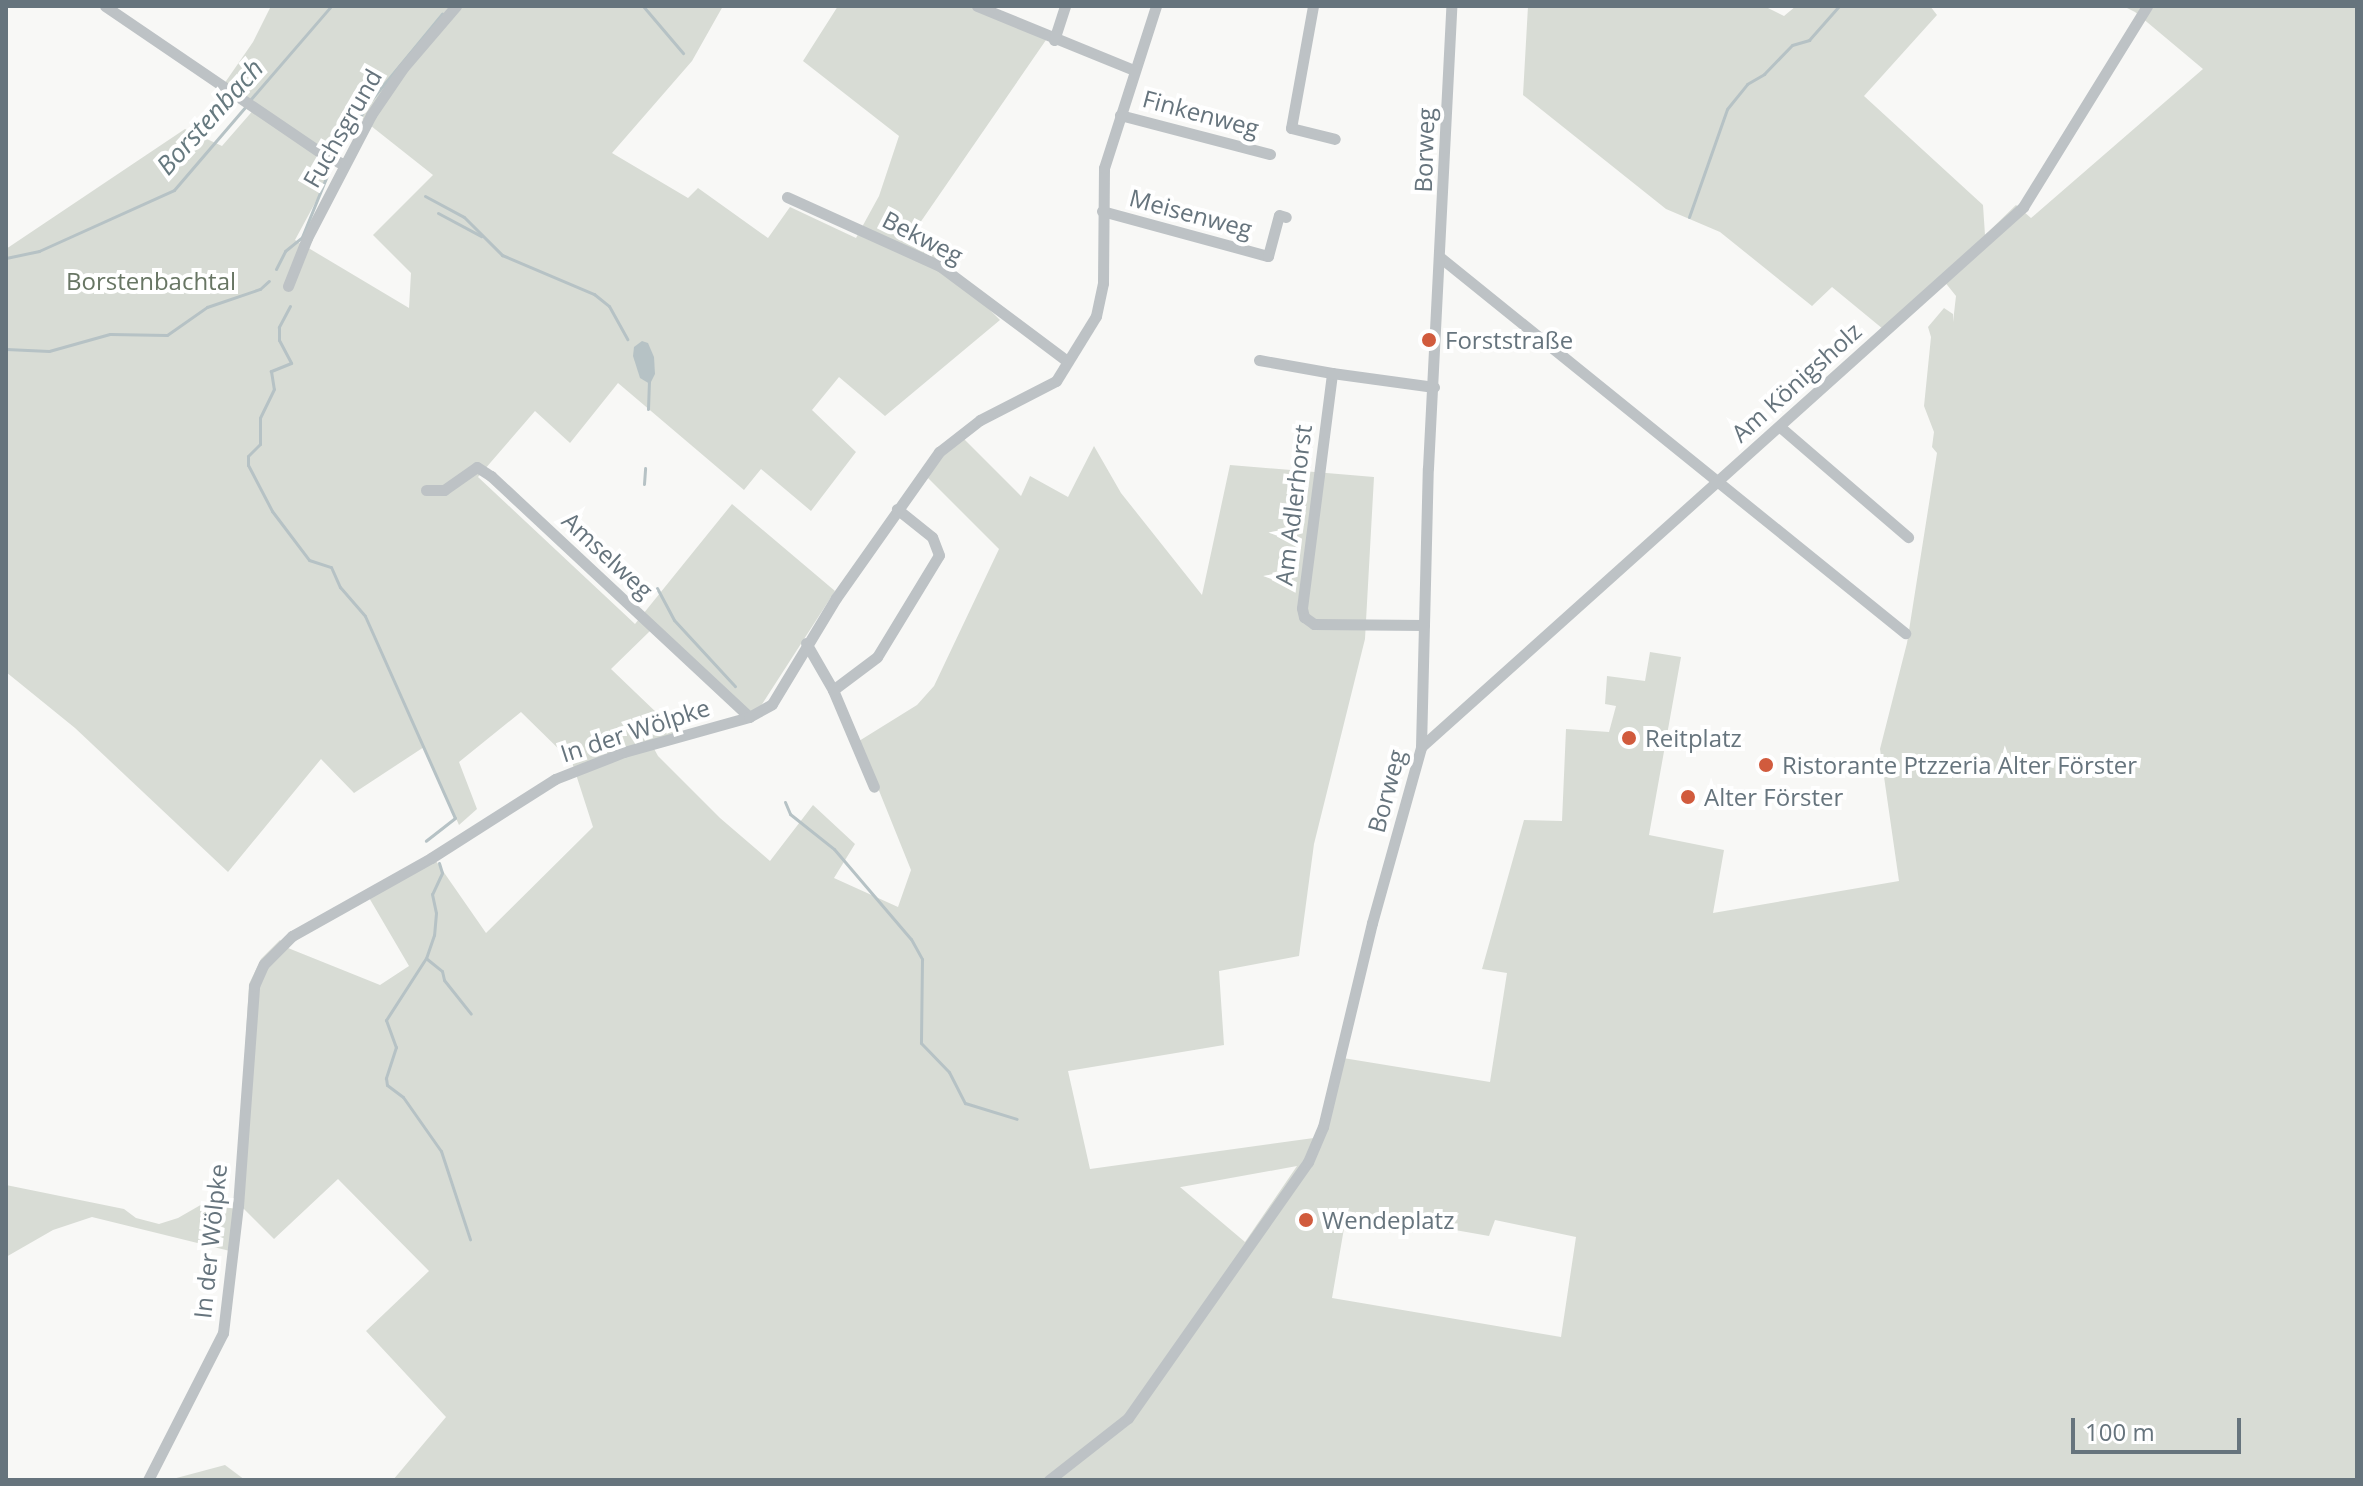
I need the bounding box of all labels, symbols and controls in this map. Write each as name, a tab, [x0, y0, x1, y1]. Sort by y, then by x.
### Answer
water label: Borstenbach	[150, 53, 270, 181]
street label: Fuchsgrund	[297, 64, 387, 192]
street label: Finkenweg	[1140, 84, 1262, 142]
street label: Borweg	[1408, 107, 1440, 193]
street label: Meisenweg	[1126, 183, 1256, 243]
street label: Bekweg	[878, 204, 968, 270]
park label: Borstenbachtal	[66, 267, 236, 295]
street label: Am Königsholz	[1725, 316, 1867, 448]
place label: Forststraße	[1445, 326, 1573, 354]
marker: Forststraße	[1420, 331, 1438, 349]
street label: Am Adlerhorst	[1269, 423, 1317, 587]
street label: Amselweg	[557, 506, 659, 604]
street label: In der Wölpke	[557, 692, 713, 768]
place label: Reitplatz	[1645, 724, 1742, 752]
marker: Reitplatz	[1620, 729, 1638, 747]
street label: Borweg	[1361, 746, 1411, 836]
place label: Ristorante Ptzzeria Alter Förster	[1782, 751, 2137, 779]
marker: Ristorante Ptzzeria Alter Förster	[1757, 756, 1775, 774]
place label: Alter Förster	[1704, 783, 1843, 811]
marker: Alter Förster	[1679, 788, 1697, 806]
street label: In der Wölpke	[188, 1162, 232, 1320]
place label: Wendeplatz	[1322, 1206, 1454, 1234]
marker: Wendeplatz	[1297, 1211, 1315, 1229]
scale bar	[2075, 1402, 2245, 1452]
text: 100 m	[2085, 1415, 2155, 1448]

